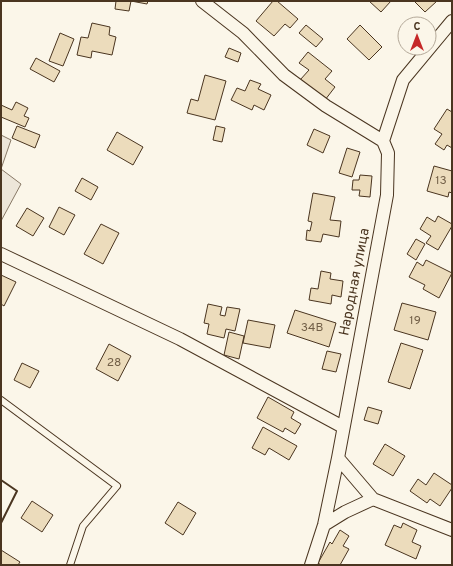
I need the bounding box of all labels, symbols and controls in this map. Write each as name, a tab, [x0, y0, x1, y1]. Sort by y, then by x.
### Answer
north arrow	[397, 16, 437, 56]
text: С	[413, 20, 421, 34]
house number: 13	[435, 173, 447, 189]
street label: Народная улица	[336, 227, 374, 337]
house number: 19	[409, 313, 421, 329]
house number: 34В	[301, 320, 323, 336]
house number: 28	[107, 355, 121, 371]

